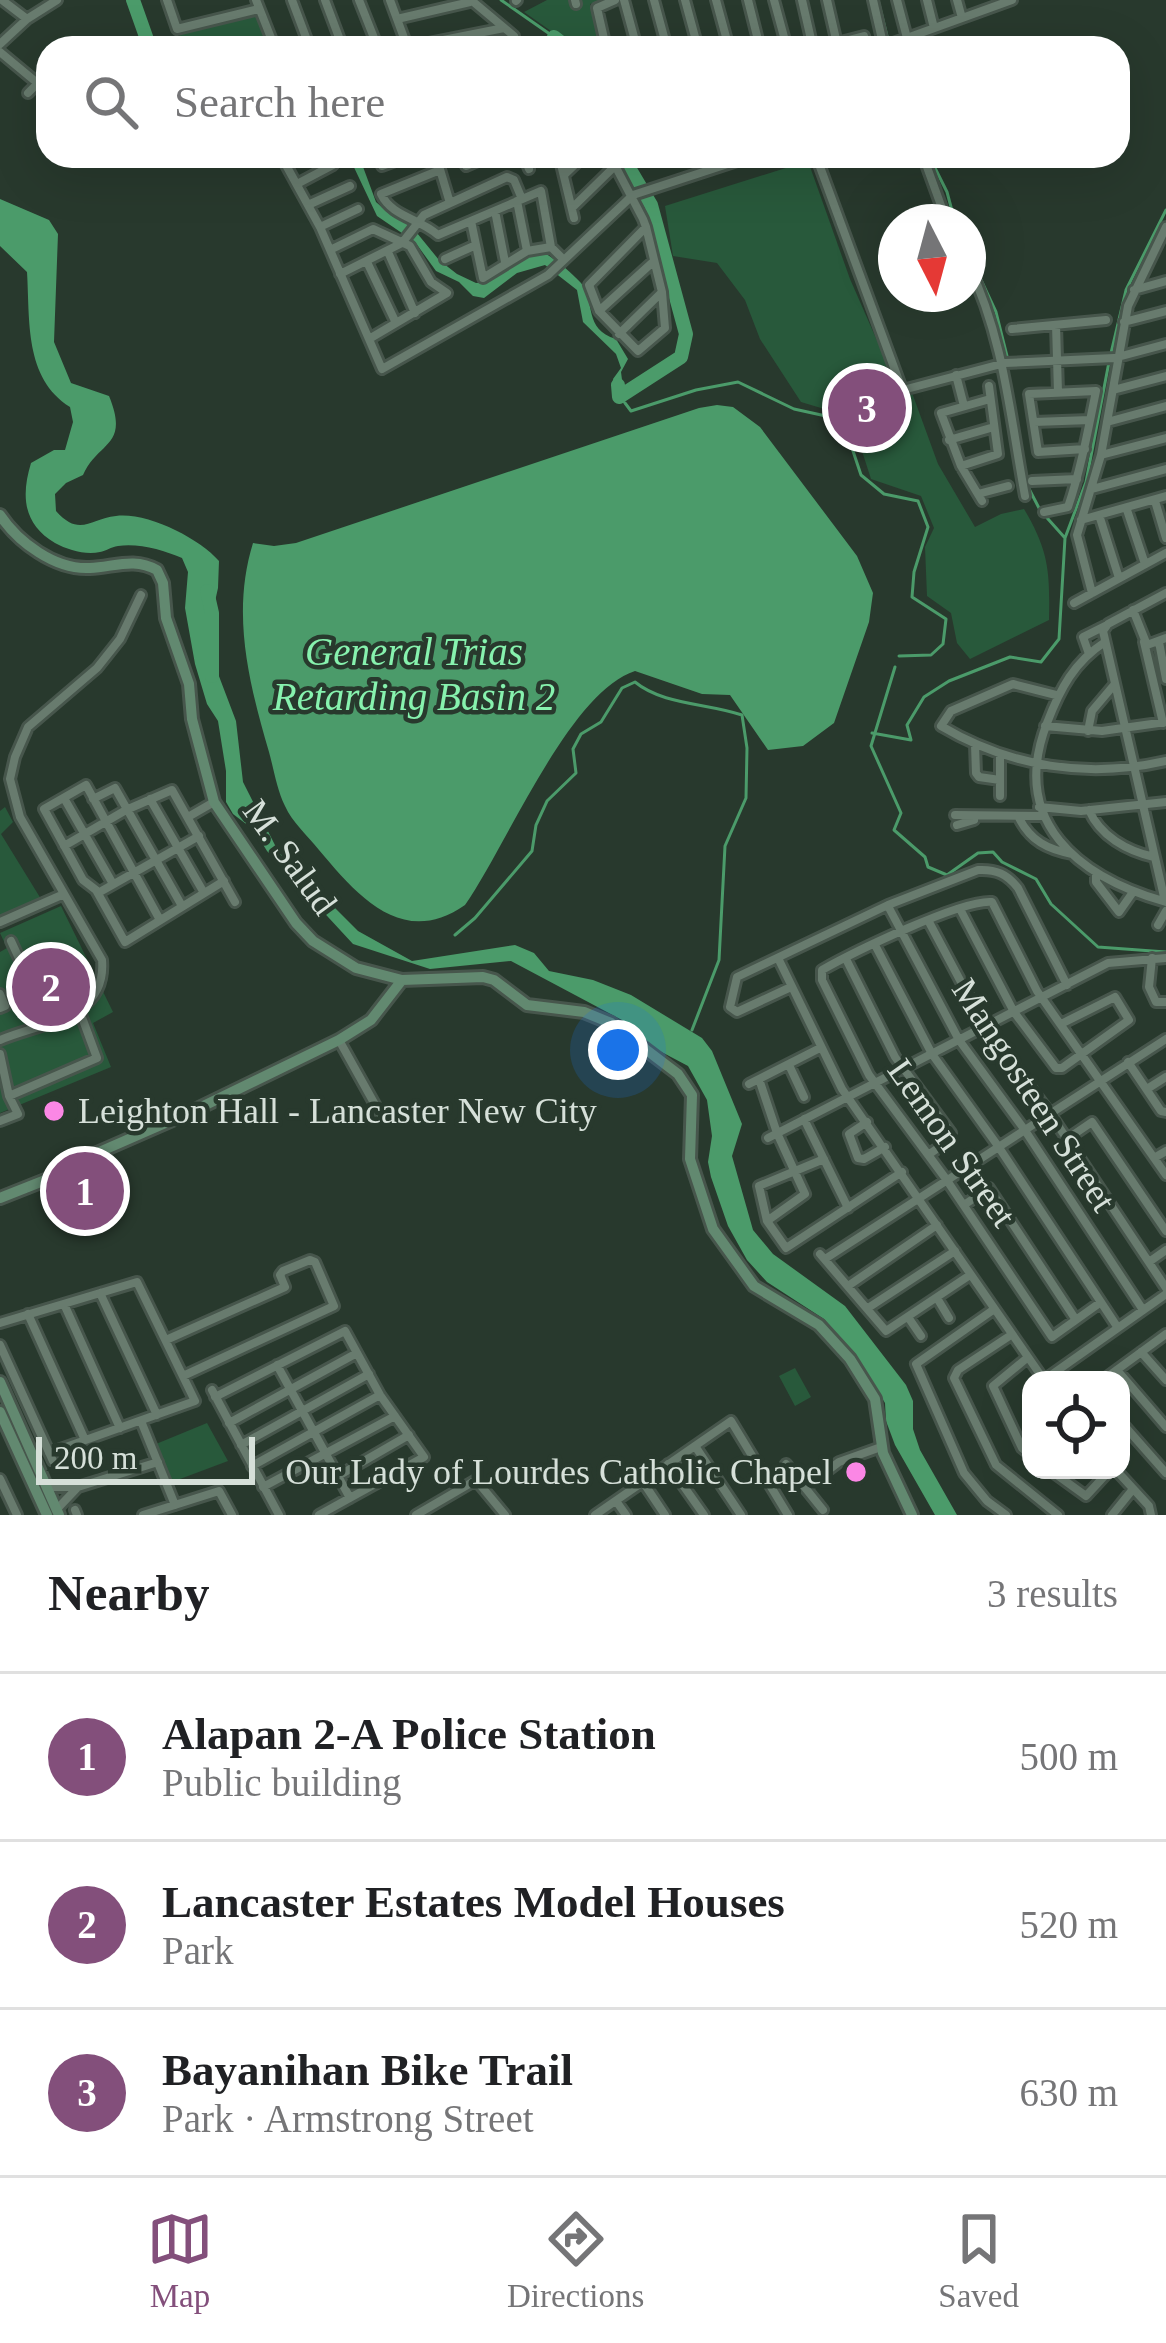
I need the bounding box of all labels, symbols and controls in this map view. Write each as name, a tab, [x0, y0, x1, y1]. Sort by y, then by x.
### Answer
search box	[36, 36, 1130, 168]
icon: search	[78, 69, 144, 135]
text: Search here	[174, 77, 385, 127]
north arrow	[878, 204, 986, 312]
pin: 3	[828, 363, 906, 453]
water label: General Trias Retarding Basin 2	[272, 630, 555, 719]
street label: M. Salud	[235, 792, 345, 922]
pin: 2	[12, 942, 90, 1032]
street label: Mangosteen Street	[944, 971, 1124, 1219]
your location	[588, 1020, 648, 1080]
street label: Lemon Street	[880, 1052, 1024, 1234]
place label: Leighton Hall - Lancaster New City	[78, 1091, 597, 1131]
marker: Leighton Hall - Lancaster New City	[41, 1098, 67, 1124]
pin: 1	[46, 1146, 124, 1236]
map controls	[1022, 1371, 1130, 1479]
button: locate	[1022, 1371, 1130, 1479]
scale bar	[36, 1431, 255, 1484]
text: 200 m	[54, 1440, 137, 1476]
place label: Our Lady of Lourdes Catholic Chapel	[285, 1452, 832, 1492]
marker: Our Lady of Lourdes Catholic Chapel	[843, 1459, 869, 1485]
text: Nearby	[48, 1565, 209, 1621]
text: 3 results	[987, 1572, 1118, 1615]
text: Alapan 2-A Police Station	[162, 1709, 656, 1759]
text: 1	[77, 1735, 97, 1778]
text: 500 m	[1019, 1735, 1118, 1778]
text: Public building	[162, 1761, 401, 1804]
text: Lancaster Estates Model Houses	[162, 1877, 785, 1927]
text: 2	[77, 1903, 97, 1946]
text: 520 m	[1019, 1903, 1118, 1946]
text: Park	[162, 1929, 234, 1972]
text: Bayanihan Bike Trail	[162, 2045, 573, 2095]
text: 3	[77, 2071, 97, 2114]
text: 630 m	[1019, 2071, 1118, 2114]
text: Park · Armstrong Street	[162, 2097, 534, 2140]
tab: Map	[147, 2206, 213, 2315]
tab: Directions	[507, 2206, 644, 2315]
tab: Saved	[938, 2206, 1019, 2315]

